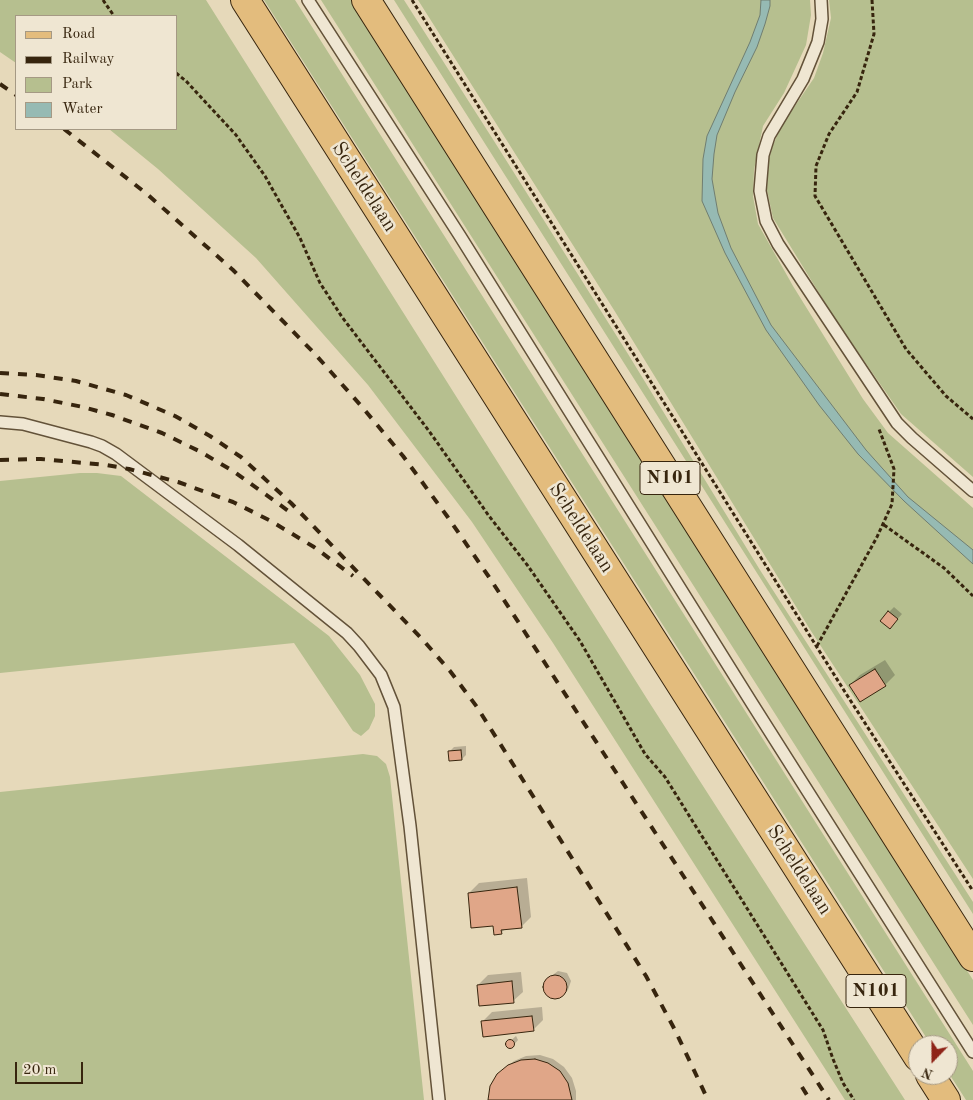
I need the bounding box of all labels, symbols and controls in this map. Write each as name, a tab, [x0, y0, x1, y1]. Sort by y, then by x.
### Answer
legend	[15, 15, 178, 130]
text: Road	[62, 27, 95, 42]
text: Railway	[62, 52, 115, 67]
text: Park	[62, 77, 93, 92]
text: Water	[62, 102, 103, 117]
street label: Scheldelaan	[326, 138, 402, 236]
road number: N101	[640, 462, 700, 494]
street label: Scheldelaan	[543, 479, 619, 577]
street label: Scheldelaan	[761, 821, 837, 919]
road number: N101	[846, 974, 906, 1008]
north arrow	[908, 1035, 958, 1085]
scale bar	[18, 1052, 85, 1084]
text: 20 m	[23, 1063, 57, 1078]
text: N	[920, 1064, 935, 1081]

